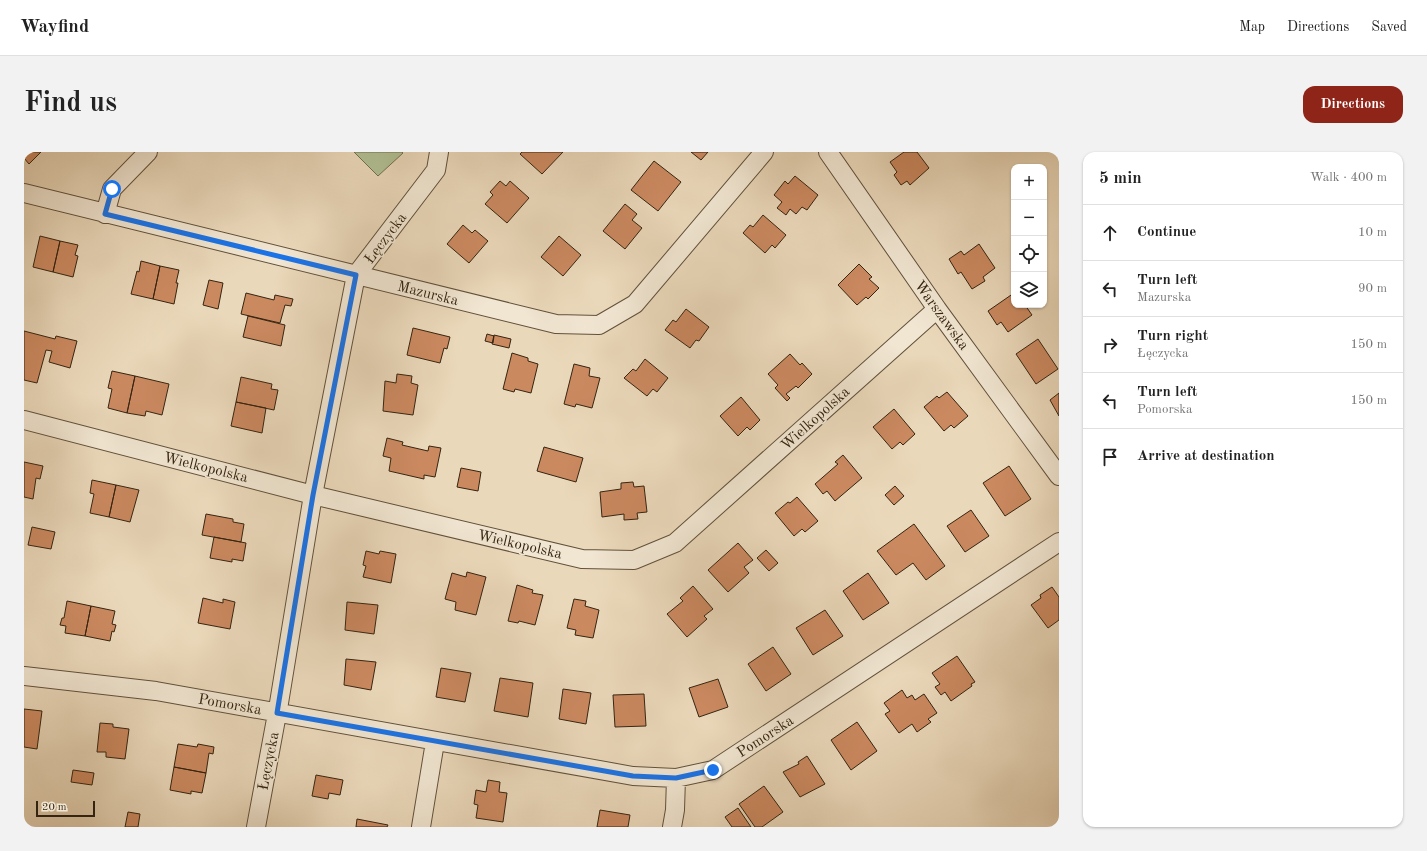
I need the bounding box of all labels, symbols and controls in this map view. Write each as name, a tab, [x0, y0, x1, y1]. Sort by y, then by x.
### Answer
text: Wayfind	[20, 18, 89, 37]
text: Map	[1239, 20, 1265, 34]
text: Directions	[1287, 20, 1349, 34]
text: Saved	[1371, 20, 1407, 34]
button: Directions	[1303, 86, 1403, 123]
text: Find us	[24, 90, 117, 118]
map controls	[1011, 164, 1047, 308]
button: +	[1011, 164, 1047, 200]
text: 5 min	[1099, 170, 1142, 187]
text: Walk · 400 m	[1310, 171, 1387, 184]
route start	[103, 180, 121, 198]
button: −	[1011, 200, 1047, 236]
street label: Łęczycka	[362, 210, 410, 267]
icon: ahead	[1099, 222, 1121, 244]
text: Continue	[1137, 225, 1196, 240]
text: 10 m	[1358, 226, 1387, 239]
button: locate	[1011, 236, 1047, 272]
button: layers	[1011, 272, 1047, 308]
text: Turn left	[1137, 273, 1197, 288]
street label: Warszawska	[911, 278, 971, 354]
icon: left	[1099, 278, 1121, 300]
street label: Mazurska	[396, 280, 460, 309]
text: 90 m	[1358, 282, 1387, 295]
text: Mazurska	[1137, 291, 1191, 304]
text: Turn right	[1137, 329, 1208, 344]
icon: right	[1099, 334, 1121, 356]
text: 150 m	[1350, 338, 1387, 351]
text: Łęczycka	[1137, 347, 1188, 360]
street label: Wielkopolska	[779, 384, 854, 454]
text: Turn left	[1137, 385, 1197, 400]
icon: left	[1099, 390, 1121, 412]
text: 150 m	[1350, 394, 1387, 407]
text: Pomorska	[1137, 403, 1193, 416]
icon: arrive	[1099, 446, 1121, 468]
text: Arrive at destination	[1137, 449, 1275, 464]
street label: Wielkopolska	[162, 451, 250, 486]
street label: Wielkopolska	[476, 528, 564, 563]
street label: Pomorska	[197, 693, 263, 719]
street label: Pomorska	[735, 713, 797, 761]
street label: Łęczycka	[256, 730, 283, 792]
route end	[704, 761, 722, 779]
scale bar	[36, 799, 95, 818]
text: 20 m	[42, 802, 67, 813]

